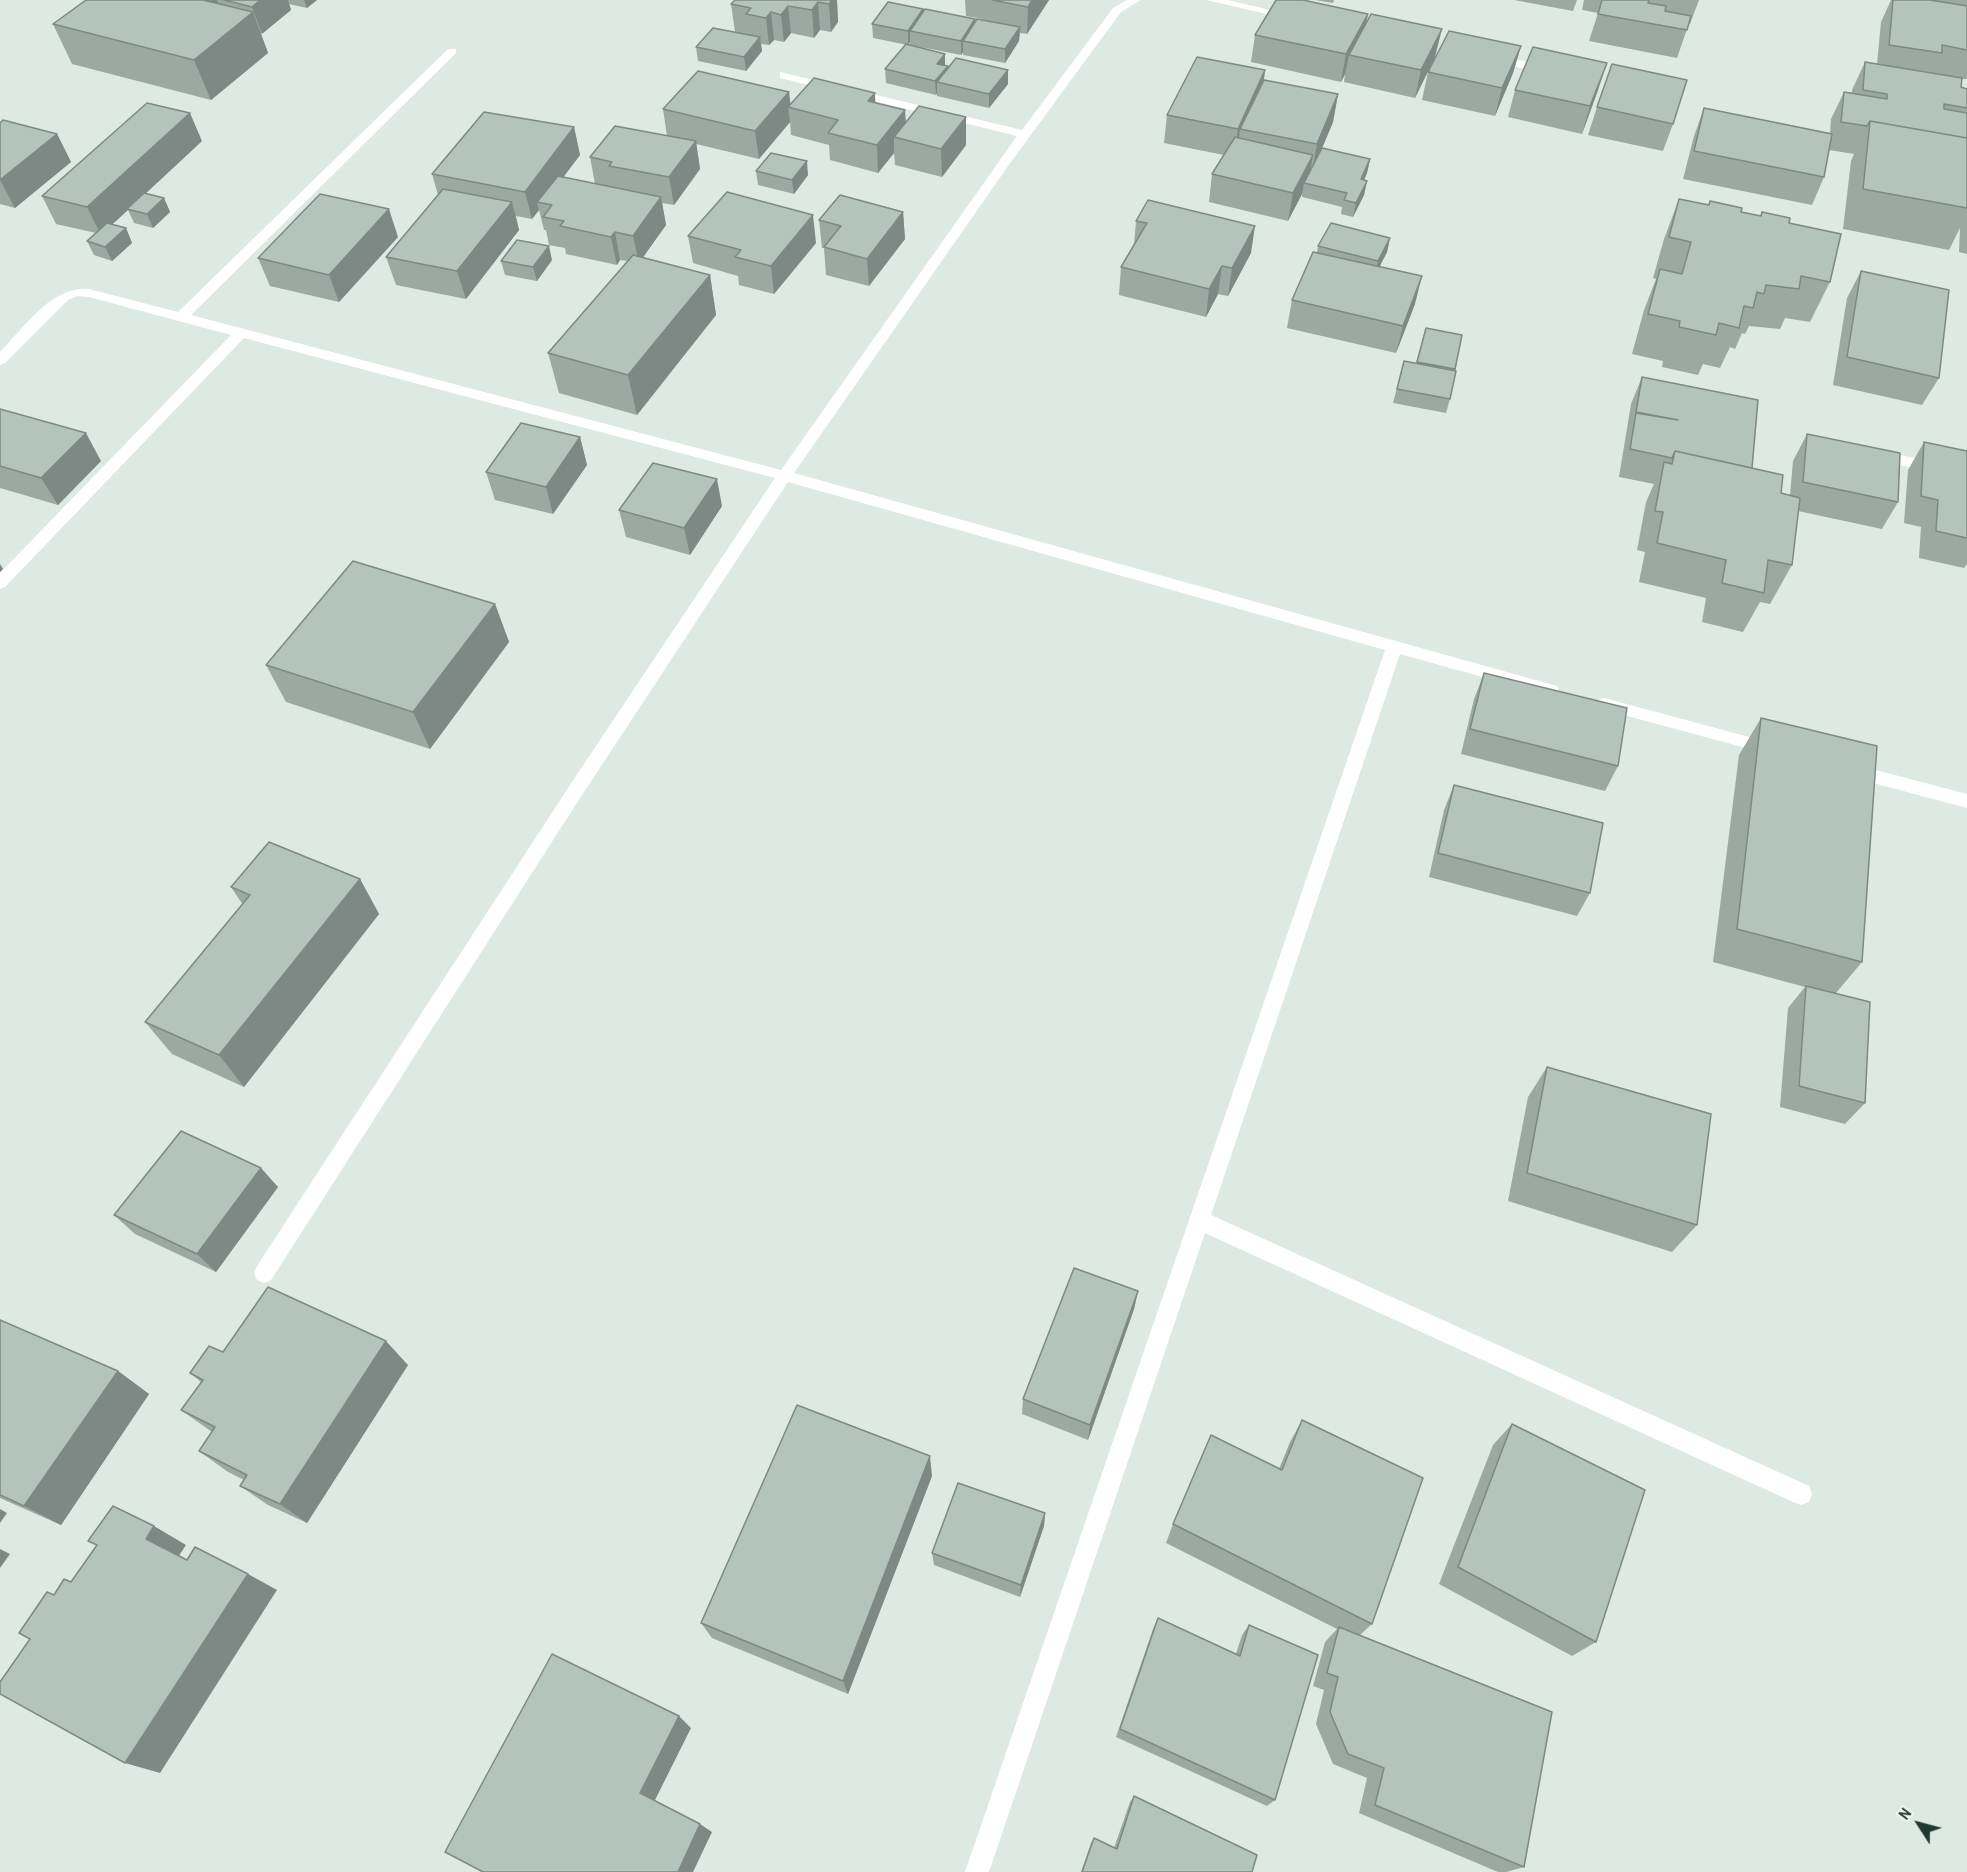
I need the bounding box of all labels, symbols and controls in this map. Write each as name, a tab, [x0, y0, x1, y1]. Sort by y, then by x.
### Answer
north arrow	[1889, 1794, 1949, 1854]
text: N	[1893, 1803, 1916, 1824]

